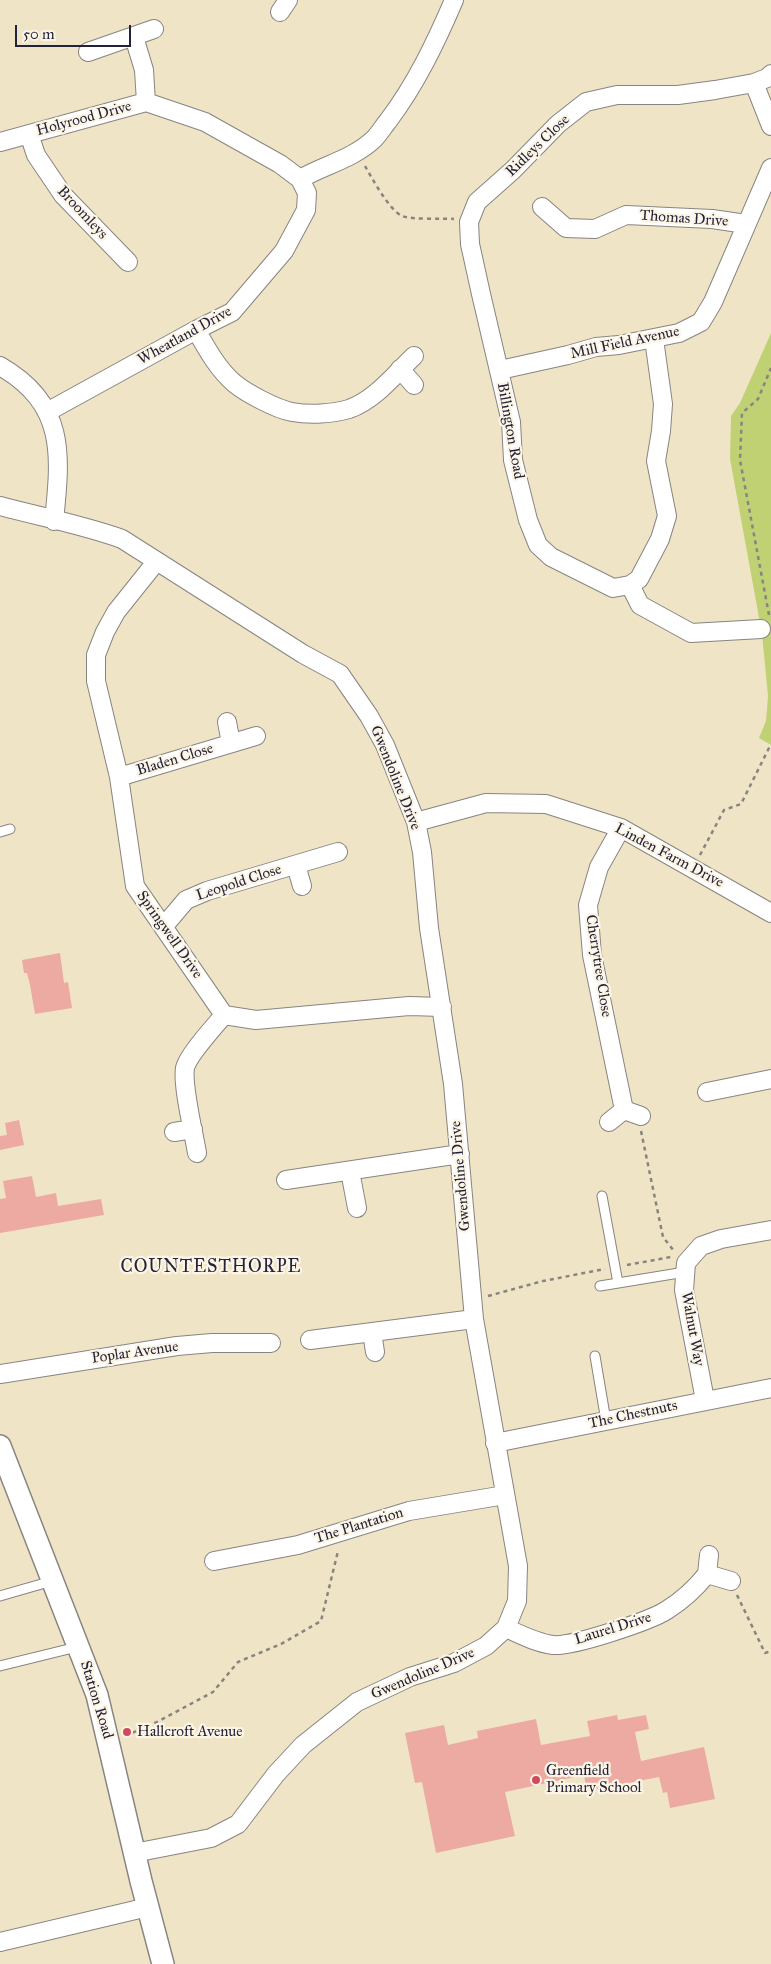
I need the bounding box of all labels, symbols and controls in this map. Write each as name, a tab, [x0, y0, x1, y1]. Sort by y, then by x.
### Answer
scale bar	[18, 15, 134, 47]
text: 50 m	[23, 25, 55, 43]
street label: Holyrood Drive	[35, 98, 133, 140]
street label: Ridleys Close	[502, 111, 574, 181]
street label: Broomleys	[53, 183, 111, 243]
street label: Thomas Drive	[639, 207, 729, 231]
street label: Wheatland Drive	[135, 303, 235, 369]
street label: Mill Field Avenue	[569, 323, 681, 363]
street label: Billington Road	[493, 381, 527, 481]
street label: Gwendoline Drive	[366, 723, 424, 833]
street label: Bladen Close	[135, 740, 215, 780]
street label: Linden Farm Drive	[612, 820, 726, 892]
street label: Leopold Close	[194, 861, 284, 905]
street label: Springwell Drive	[132, 888, 206, 982]
street label: Cherrytree Close	[581, 914, 615, 1018]
street label: Gwendoline Drive	[447, 1120, 475, 1232]
district label: COUNTESTHORPE	[119, 1257, 303, 1279]
street label: Walnut Way	[677, 1290, 707, 1368]
street label: Poplar Avenue	[90, 1338, 180, 1368]
street label: The Chestnuts	[587, 1397, 679, 1433]
street label: The Plantation	[312, 1504, 406, 1548]
street label: Laurel Drive	[573, 1609, 653, 1649]
street label: Gwendoline Drive	[369, 1644, 477, 1704]
street label: Station Road	[76, 1659, 116, 1741]
place label: Hallcroft Avenue	[137, 1723, 243, 1741]
marker: Hallcroft Avenue	[121, 1726, 133, 1738]
place label: Greenfield Primary School	[546, 1762, 642, 1797]
marker: Greenfield Primary School	[530, 1774, 542, 1786]

